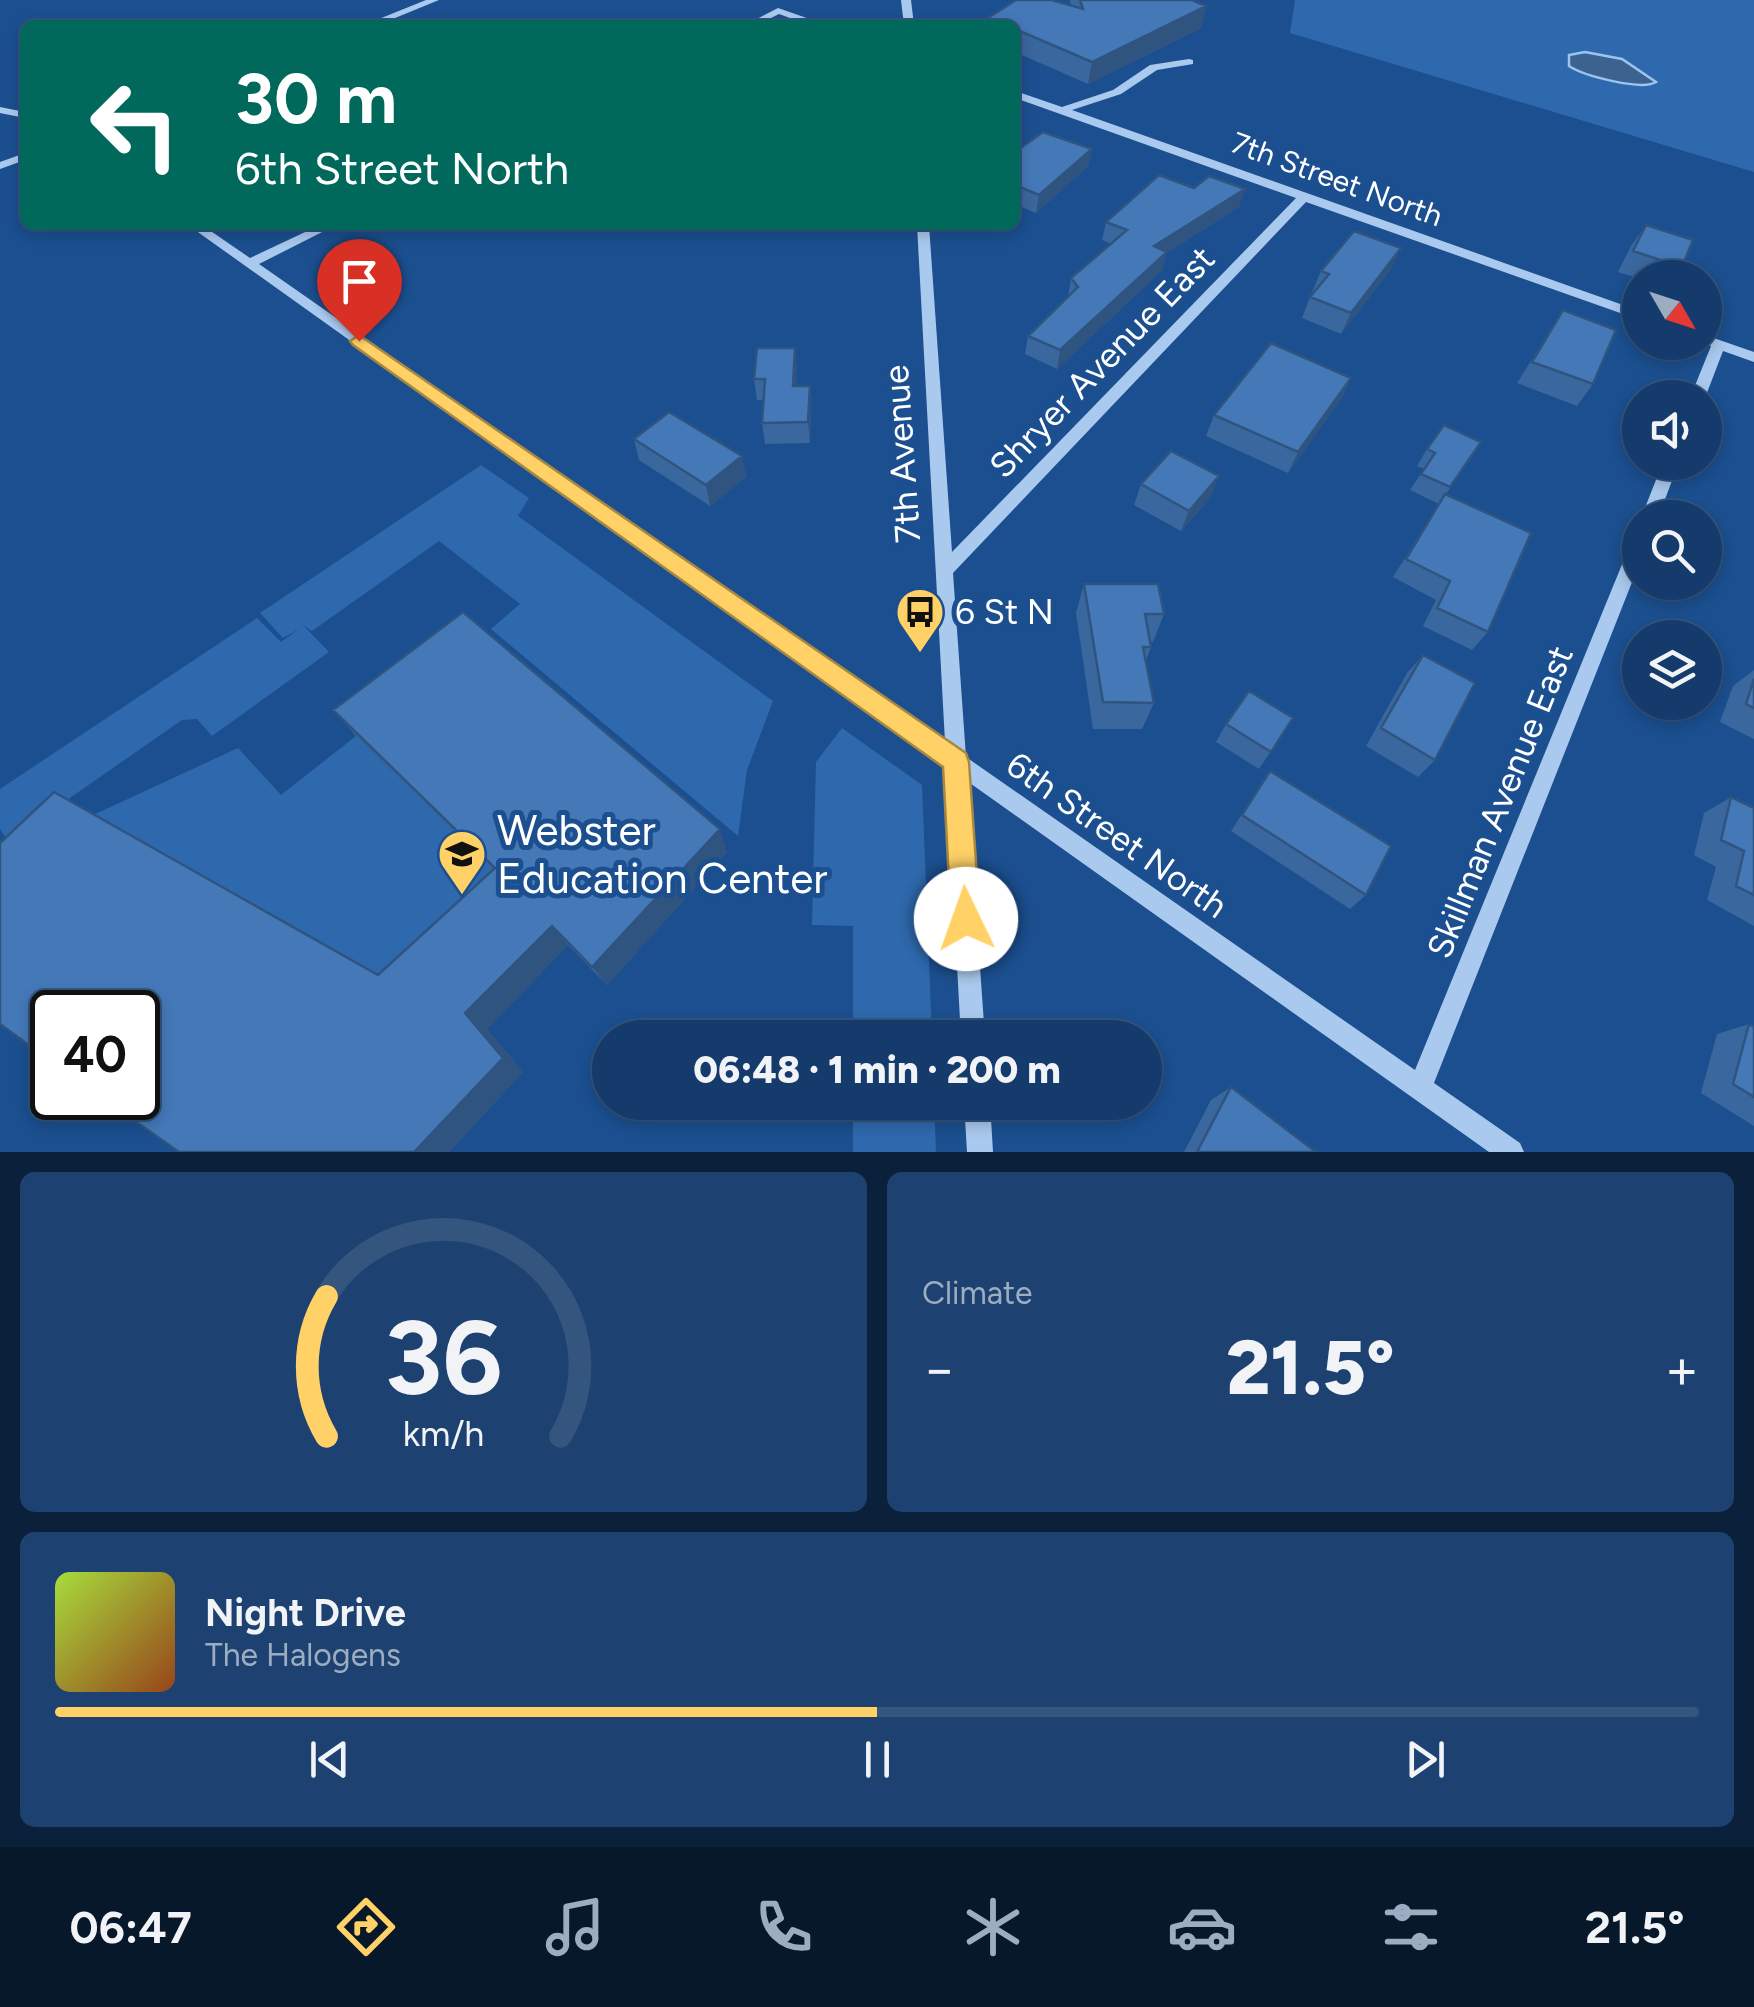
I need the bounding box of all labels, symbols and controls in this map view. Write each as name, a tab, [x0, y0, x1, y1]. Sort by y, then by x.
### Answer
text: 30 m	[235, 56, 397, 141]
icon: left	[70, 60, 200, 190]
street label: 7th Street North	[1226, 124, 1448, 234]
text: 6th Street North	[235, 141, 569, 195]
street label: Shryer Avenue East	[981, 238, 1223, 486]
pin	[317, 239, 402, 342]
icon: arrive	[332, 254, 387, 309]
north arrow	[1622, 260, 1722, 360]
map controls	[1622, 260, 1722, 720]
street label: 7th Avenue	[875, 363, 929, 545]
button: sound	[1622, 380, 1722, 480]
button: search	[1622, 500, 1722, 600]
bus stop icon: 6 St N	[894, 586, 946, 654]
place label: 6 St N	[955, 591, 1054, 633]
button: layers	[1622, 620, 1722, 720]
street label: Skillman Avenue East	[1418, 640, 1582, 964]
street label: 6th Street North	[999, 743, 1235, 927]
place label: Webster Education Center	[497, 805, 827, 904]
school or university icon: Webster Education Center	[436, 828, 488, 896]
position arrow	[914, 867, 1018, 971]
speed limit sign: 40	[30, 990, 160, 1120]
text: 06:48 · 1 min · 200 m	[693, 1047, 1061, 1093]
text: Climate	[922, 1274, 1033, 1312]
text: 36	[384, 1295, 503, 1420]
text: 21.5°	[1226, 1323, 1395, 1413]
text: −	[922, 1336, 956, 1402]
text: +	[1665, 1336, 1699, 1402]
text: km/h	[403, 1412, 484, 1455]
text: Night Drive	[205, 1590, 406, 1636]
text: The Halogens	[205, 1636, 401, 1674]
icon: previous	[302, 1732, 357, 1787]
icon: pause	[850, 1732, 905, 1787]
icon: next	[1398, 1732, 1453, 1787]
icon: directions	[331, 1892, 401, 1962]
icon: music	[540, 1892, 610, 1962]
icon: phone	[749, 1892, 819, 1962]
icon: climate	[958, 1892, 1028, 1962]
icon: car	[1167, 1892, 1237, 1962]
icon: filters	[1376, 1892, 1446, 1962]
text: 06:47	[70, 1900, 192, 1954]
text: 21.5°	[1585, 1900, 1684, 1954]

